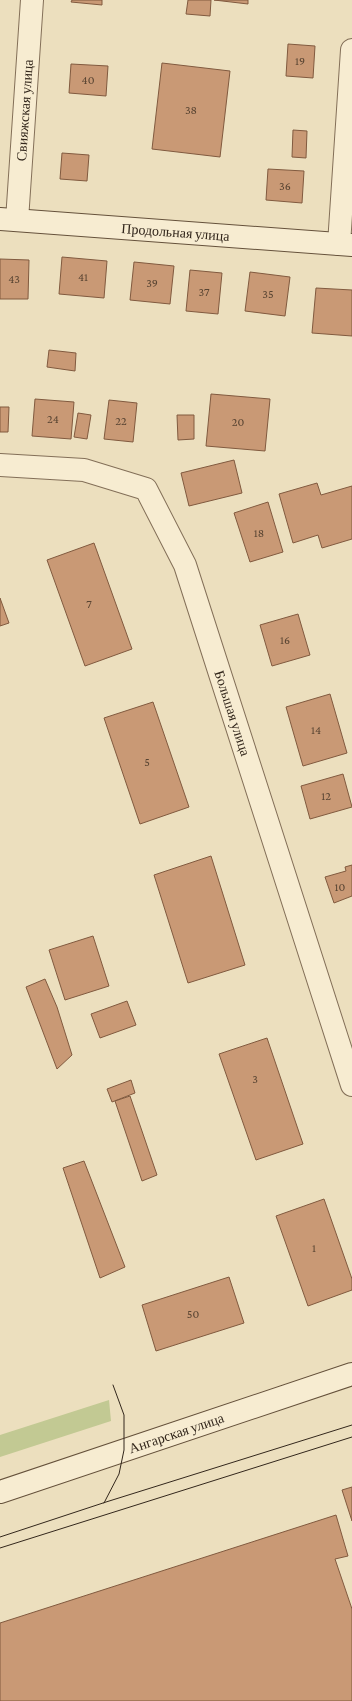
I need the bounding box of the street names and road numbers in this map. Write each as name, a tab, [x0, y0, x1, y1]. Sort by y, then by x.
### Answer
street label: Свияжская улица	[13, 58, 36, 162]
street label: Продольная улица	[121, 220, 231, 244]
street label: Большая улица	[211, 668, 254, 759]
street label: Ангарская улица	[127, 1409, 227, 1456]

